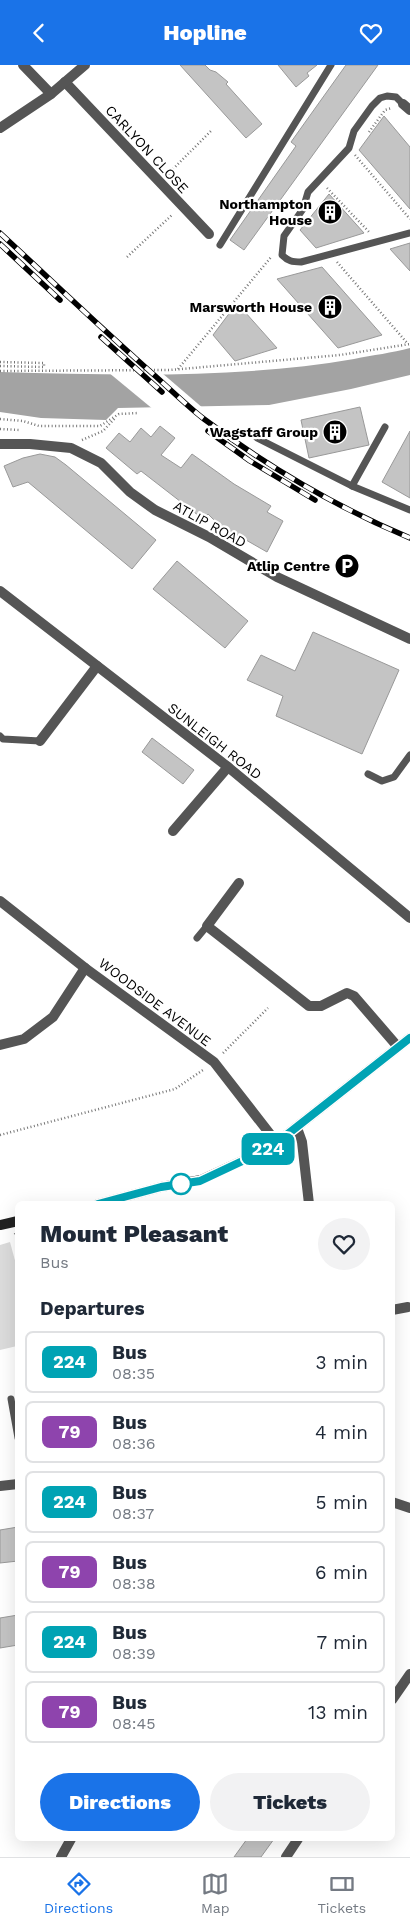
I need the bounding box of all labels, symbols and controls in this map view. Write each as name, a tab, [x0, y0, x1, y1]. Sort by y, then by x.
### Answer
icon: back	[25, 19, 53, 47]
icon: heart	[357, 19, 385, 47]
text: Hopline	[163, 20, 247, 45]
street label: CARLYON CLOSE	[102, 102, 192, 196]
place label: Northampton House	[219, 196, 312, 228]
building icon: Northampton House	[317, 199, 343, 225]
building icon: Marsworth House	[317, 294, 343, 320]
place label: Marsworth House	[189, 299, 312, 315]
building icon: Wagstaff Group	[322, 419, 348, 445]
place label: Wagstaff Group	[210, 424, 318, 440]
street label: ATLIP ROAD	[171, 497, 249, 551]
parking icon: Atlip Centre	[334, 553, 360, 579]
place label: Atlip Centre	[247, 558, 330, 574]
street label: SUNLEIGH ROAD	[165, 699, 265, 783]
street label: WOODSIDE AVENUE	[96, 955, 214, 1049]
line badge: 224	[239, 1133, 297, 1165]
text: 224	[252, 1138, 284, 1159]
unlabelled marker	[170, 1173, 192, 1195]
button: heart	[318, 1218, 370, 1270]
text: Mount Pleasant	[40, 1220, 228, 1248]
text: Bus	[40, 1253, 69, 1272]
text: Departures	[40, 1297, 145, 1320]
text: Bus	[112, 1341, 147, 1364]
text: 224	[53, 1351, 86, 1372]
text: 3 min	[316, 1351, 368, 1374]
text: 08:35	[112, 1364, 155, 1383]
text: Bus	[112, 1411, 147, 1434]
text: 79	[58, 1421, 81, 1442]
text: 4 min	[315, 1421, 368, 1444]
text: 08:36	[112, 1434, 156, 1453]
text: Bus	[112, 1481, 147, 1504]
text: 224	[53, 1491, 86, 1512]
text: 5 min	[316, 1491, 368, 1514]
text: 08:37	[112, 1504, 154, 1523]
text: Bus	[112, 1551, 147, 1574]
text: 79	[58, 1561, 81, 1582]
text: 6 min	[315, 1561, 368, 1584]
text: 08:38	[112, 1574, 156, 1593]
text: Bus	[112, 1621, 147, 1644]
text: 224	[53, 1631, 86, 1652]
text: 7 min	[317, 1631, 368, 1654]
text: 08:39	[112, 1644, 156, 1663]
text: Bus	[112, 1691, 147, 1714]
text: 79	[58, 1701, 81, 1722]
text: 13 min	[308, 1701, 368, 1724]
text: 08:45	[112, 1714, 156, 1733]
button: Directions	[40, 1773, 200, 1831]
button: Tickets	[210, 1773, 370, 1831]
tab: Directions	[44, 1870, 113, 1916]
tab: Map	[201, 1870, 230, 1916]
tab: Tickets	[317, 1870, 366, 1916]

